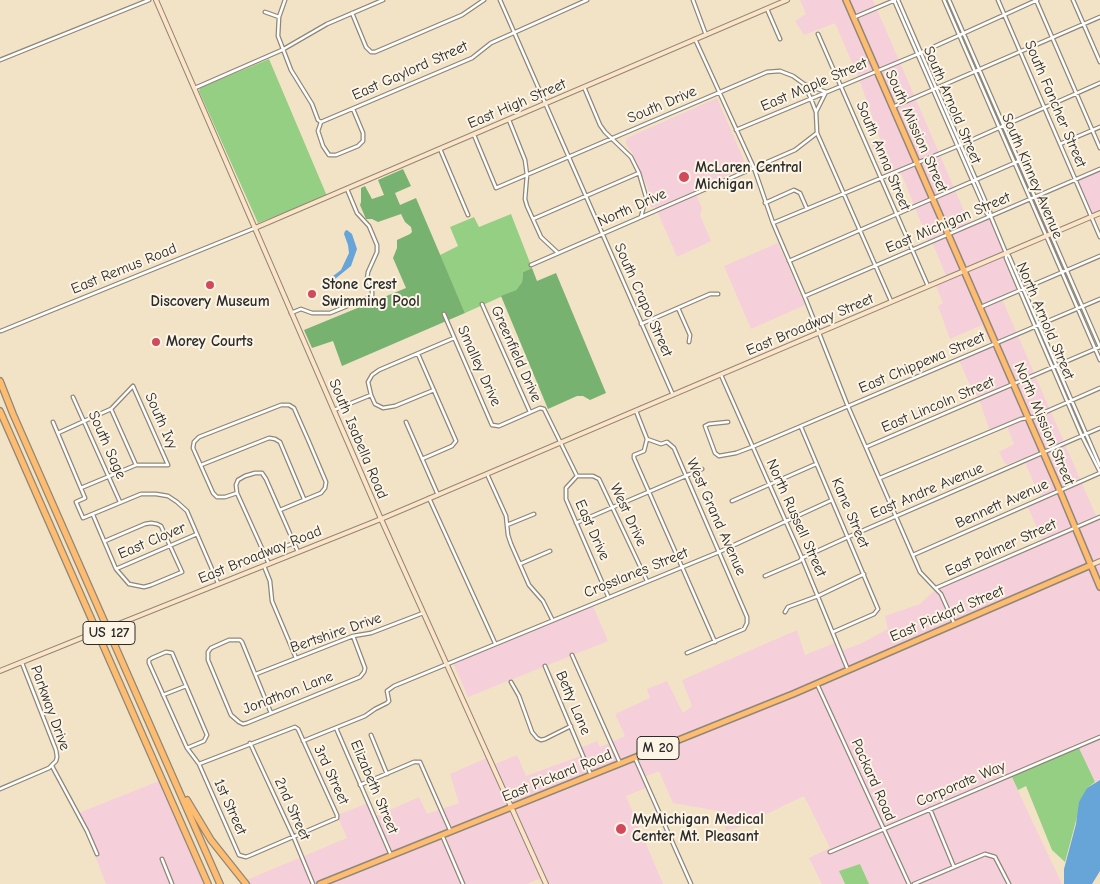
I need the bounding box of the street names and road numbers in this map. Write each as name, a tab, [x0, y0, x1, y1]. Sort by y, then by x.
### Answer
street label: East Gaylord Street	[349, 37, 471, 105]
street label: South Fancher Street	[1020, 38, 1090, 170]
street label: South Arnold Street	[919, 44, 985, 166]
street label: East Maple Street	[758, 54, 870, 116]
street label: South Mission Street	[881, 67, 951, 195]
street label: East High Street	[465, 75, 569, 133]
street label: South Drive	[625, 82, 699, 128]
street label: South Anna Street	[852, 99, 914, 213]
street label: South Kinney Avenue	[997, 111, 1067, 241]
street label: North Drive	[595, 185, 669, 231]
street label: East Michigan Street	[883, 189, 1013, 257]
street label: East Remus Road	[69, 240, 179, 298]
street label: South Crapo Street	[610, 240, 676, 360]
street label: North Arnold Street	[1012, 260, 1078, 382]
street label: East Broadway Street	[744, 290, 876, 360]
street label: Greenfield Drive	[487, 303, 545, 405]
street label: Smalley Drive	[453, 323, 505, 409]
street label: East Chippewa Street	[856, 328, 988, 398]
street label: North Mission Street	[1010, 360, 1078, 488]
street label: East Lincoln Street	[879, 373, 997, 437]
street label: South Isabella Road	[325, 376, 391, 502]
street label: South Ivy	[141, 390, 181, 452]
street label: South Sage	[84, 408, 130, 482]
street label: West Grand Avenue	[682, 456, 750, 578]
street label: North Russell Street	[762, 456, 830, 580]
street label: East Andre Avenue	[868, 459, 986, 523]
street label: Kane Street	[827, 475, 873, 551]
street label: Bennett Avenue	[953, 475, 1051, 533]
street label: West Drive	[606, 481, 650, 549]
street label: East Drive	[571, 497, 613, 563]
street label: East Palmer Street	[943, 515, 1059, 581]
street label: East Clover	[115, 519, 189, 563]
street label: East Broadway Road	[196, 522, 324, 588]
street label: Crosslanes Street	[581, 544, 691, 602]
street label: East Pickard Street	[887, 582, 1007, 646]
street label: Bertshire Drive	[288, 609, 384, 657]
road number: US 127	[83, 622, 135, 644]
street label: Parkway Drive	[26, 663, 74, 753]
street label: Jonathon Lane	[240, 668, 336, 718]
street label: Betty Lane	[551, 668, 595, 738]
road number: M 20	[637, 736, 679, 760]
street label: Packard Road	[847, 736, 899, 824]
street label: Elizabeth Street	[346, 737, 402, 837]
street label: 3rd Street	[309, 742, 353, 808]
street label: East Pickard Road	[499, 746, 615, 806]
street label: Corporate Way	[914, 757, 1008, 811]
street label: 2nd Street	[270, 775, 314, 843]
street label: 1st Street	[210, 776, 250, 838]

